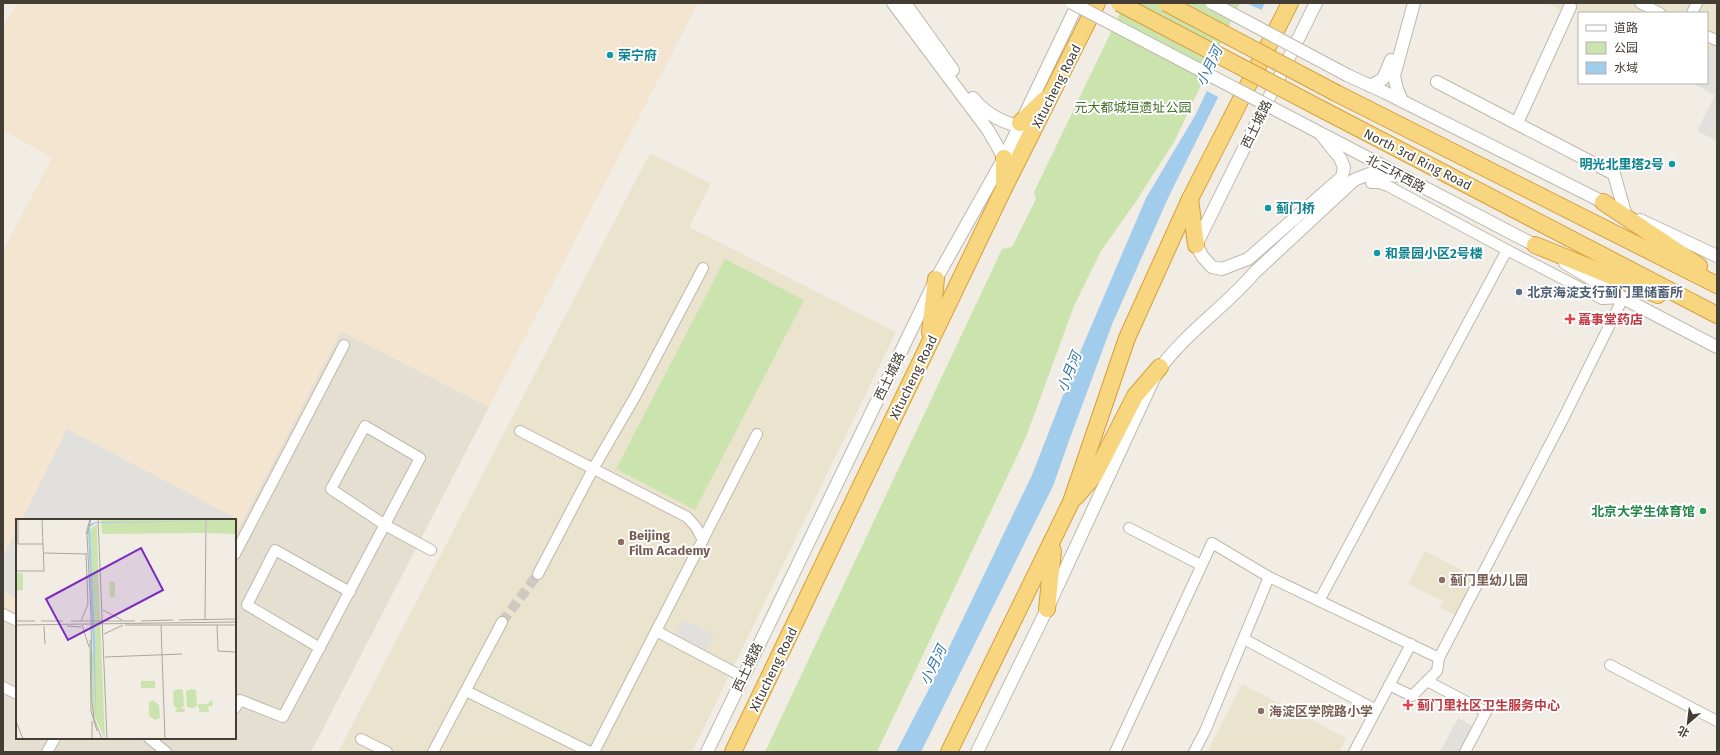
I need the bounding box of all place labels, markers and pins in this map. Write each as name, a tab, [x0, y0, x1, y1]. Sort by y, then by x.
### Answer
place label: 荣宁府	[618, 48, 657, 63]
marker: 荣宁府	[605, 50, 615, 60]
place label: 明光北里塔2号	[1579, 157, 1664, 172]
marker: 明光北里塔2号	[1667, 159, 1677, 169]
place label: 蓟门桥	[1276, 201, 1315, 216]
marker: 蓟门桥	[1263, 203, 1273, 213]
place label: 和景园小区2号楼	[1385, 246, 1483, 261]
marker: 和景园小区2号楼	[1372, 248, 1382, 258]
place label: 北京海淀支行蓟门里储蓄所	[1527, 285, 1683, 300]
marker: 北京海淀支行蓟门里储蓄所	[1514, 287, 1524, 297]
place label: 嘉事堂药店	[1578, 312, 1643, 327]
marker: 嘉事堂药店	[1565, 314, 1575, 324]
place label: 北京大学生体育馆	[1591, 504, 1695, 519]
marker: 北京大学生体育馆	[1698, 506, 1708, 516]
place label: Beijing Film Academy	[629, 528, 710, 558]
marker: Beijing Film Academy	[616, 537, 626, 547]
place label: 蓟门里幼儿园	[1450, 573, 1528, 588]
marker: 蓟门里幼儿园	[1437, 575, 1447, 585]
place label: 蓟门里社区卫生服务中心	[1417, 698, 1560, 713]
marker: 蓟门里社区卫生服务中心	[1402, 699, 1414, 711]
place label: 海淀区学院路小学	[1269, 704, 1373, 719]
marker: 海淀区学院路小学	[1256, 706, 1266, 716]

